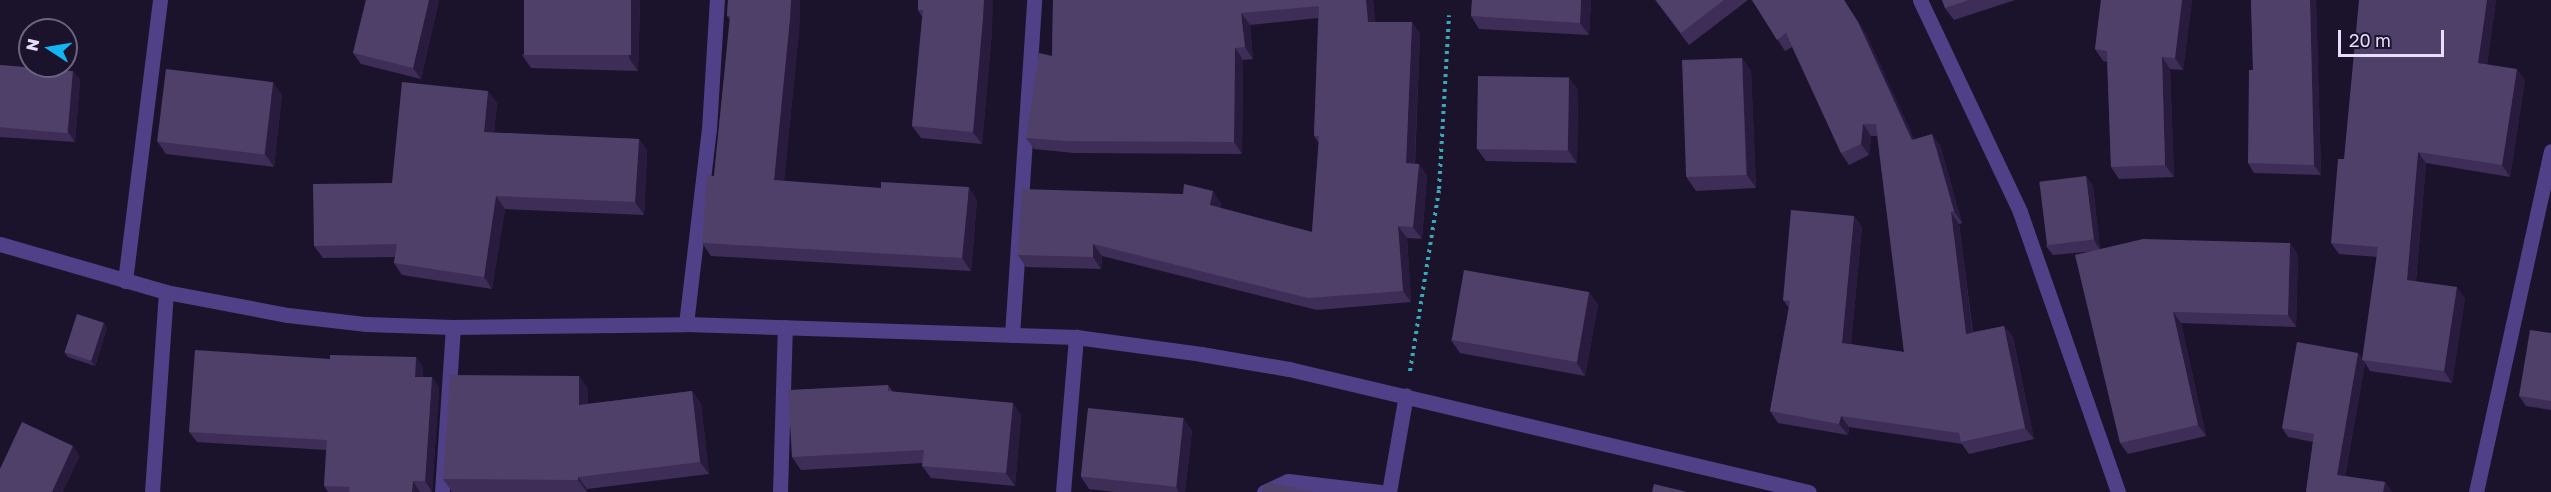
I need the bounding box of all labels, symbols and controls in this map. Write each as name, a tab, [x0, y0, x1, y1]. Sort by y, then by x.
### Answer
north arrow	[18, 18, 78, 78]
scale bar	[2341, 18, 2448, 56]
text: 20 m	[2349, 29, 2391, 51]
text: N	[21, 37, 43, 53]

